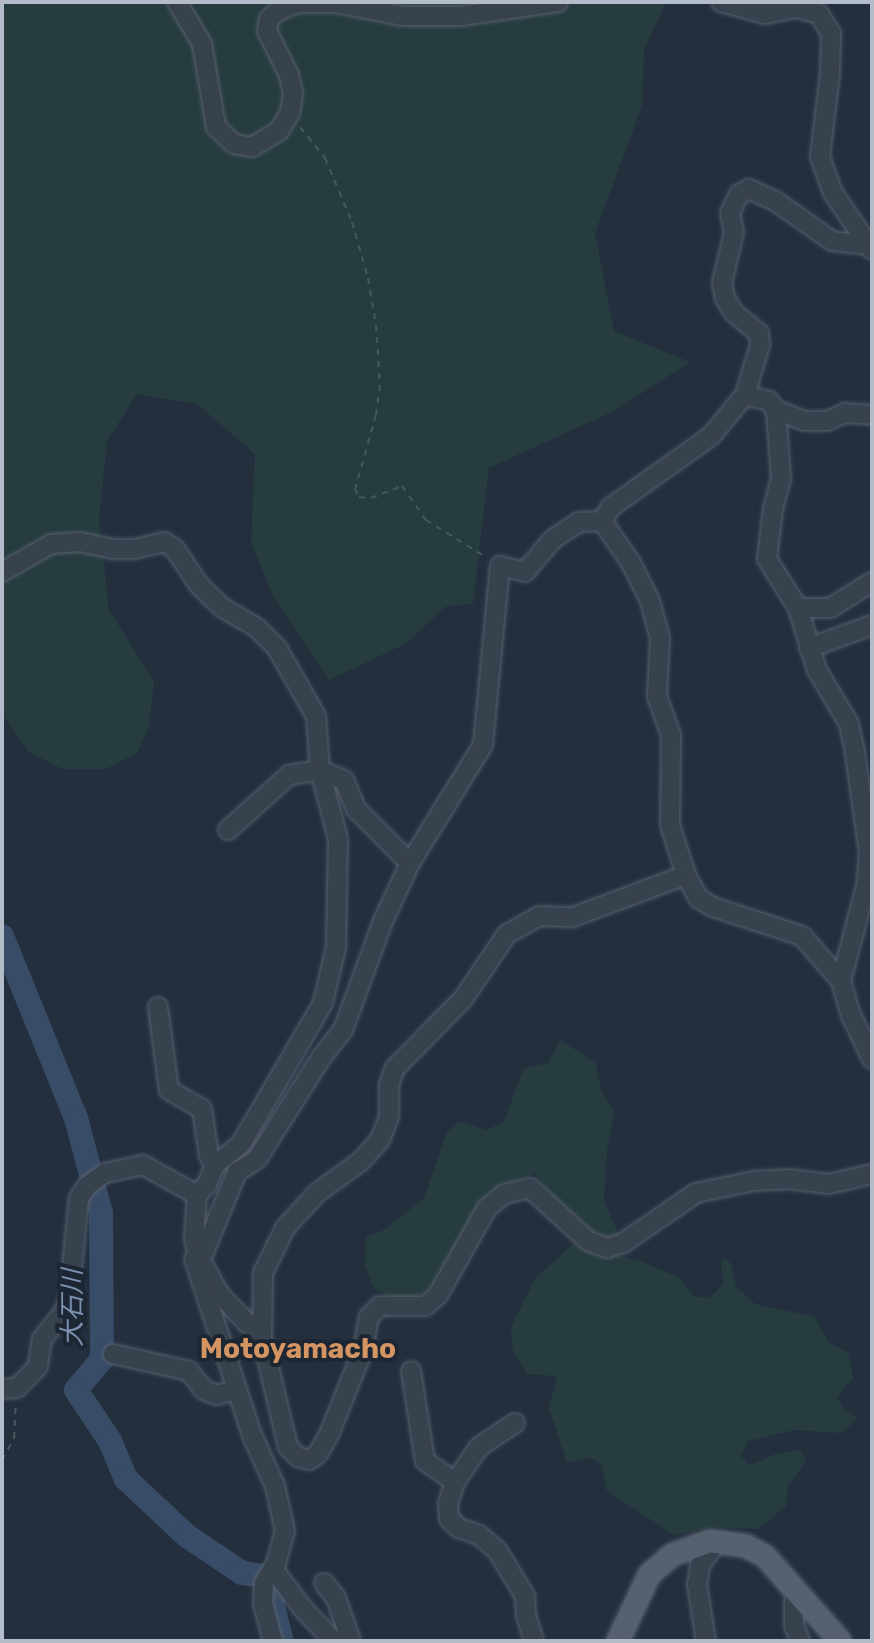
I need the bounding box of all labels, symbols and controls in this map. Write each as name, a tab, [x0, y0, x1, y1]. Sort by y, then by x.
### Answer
water label: 大石川	[57, 1269, 89, 1347]
district label: Motoyamacho	[200, 1332, 396, 1366]

